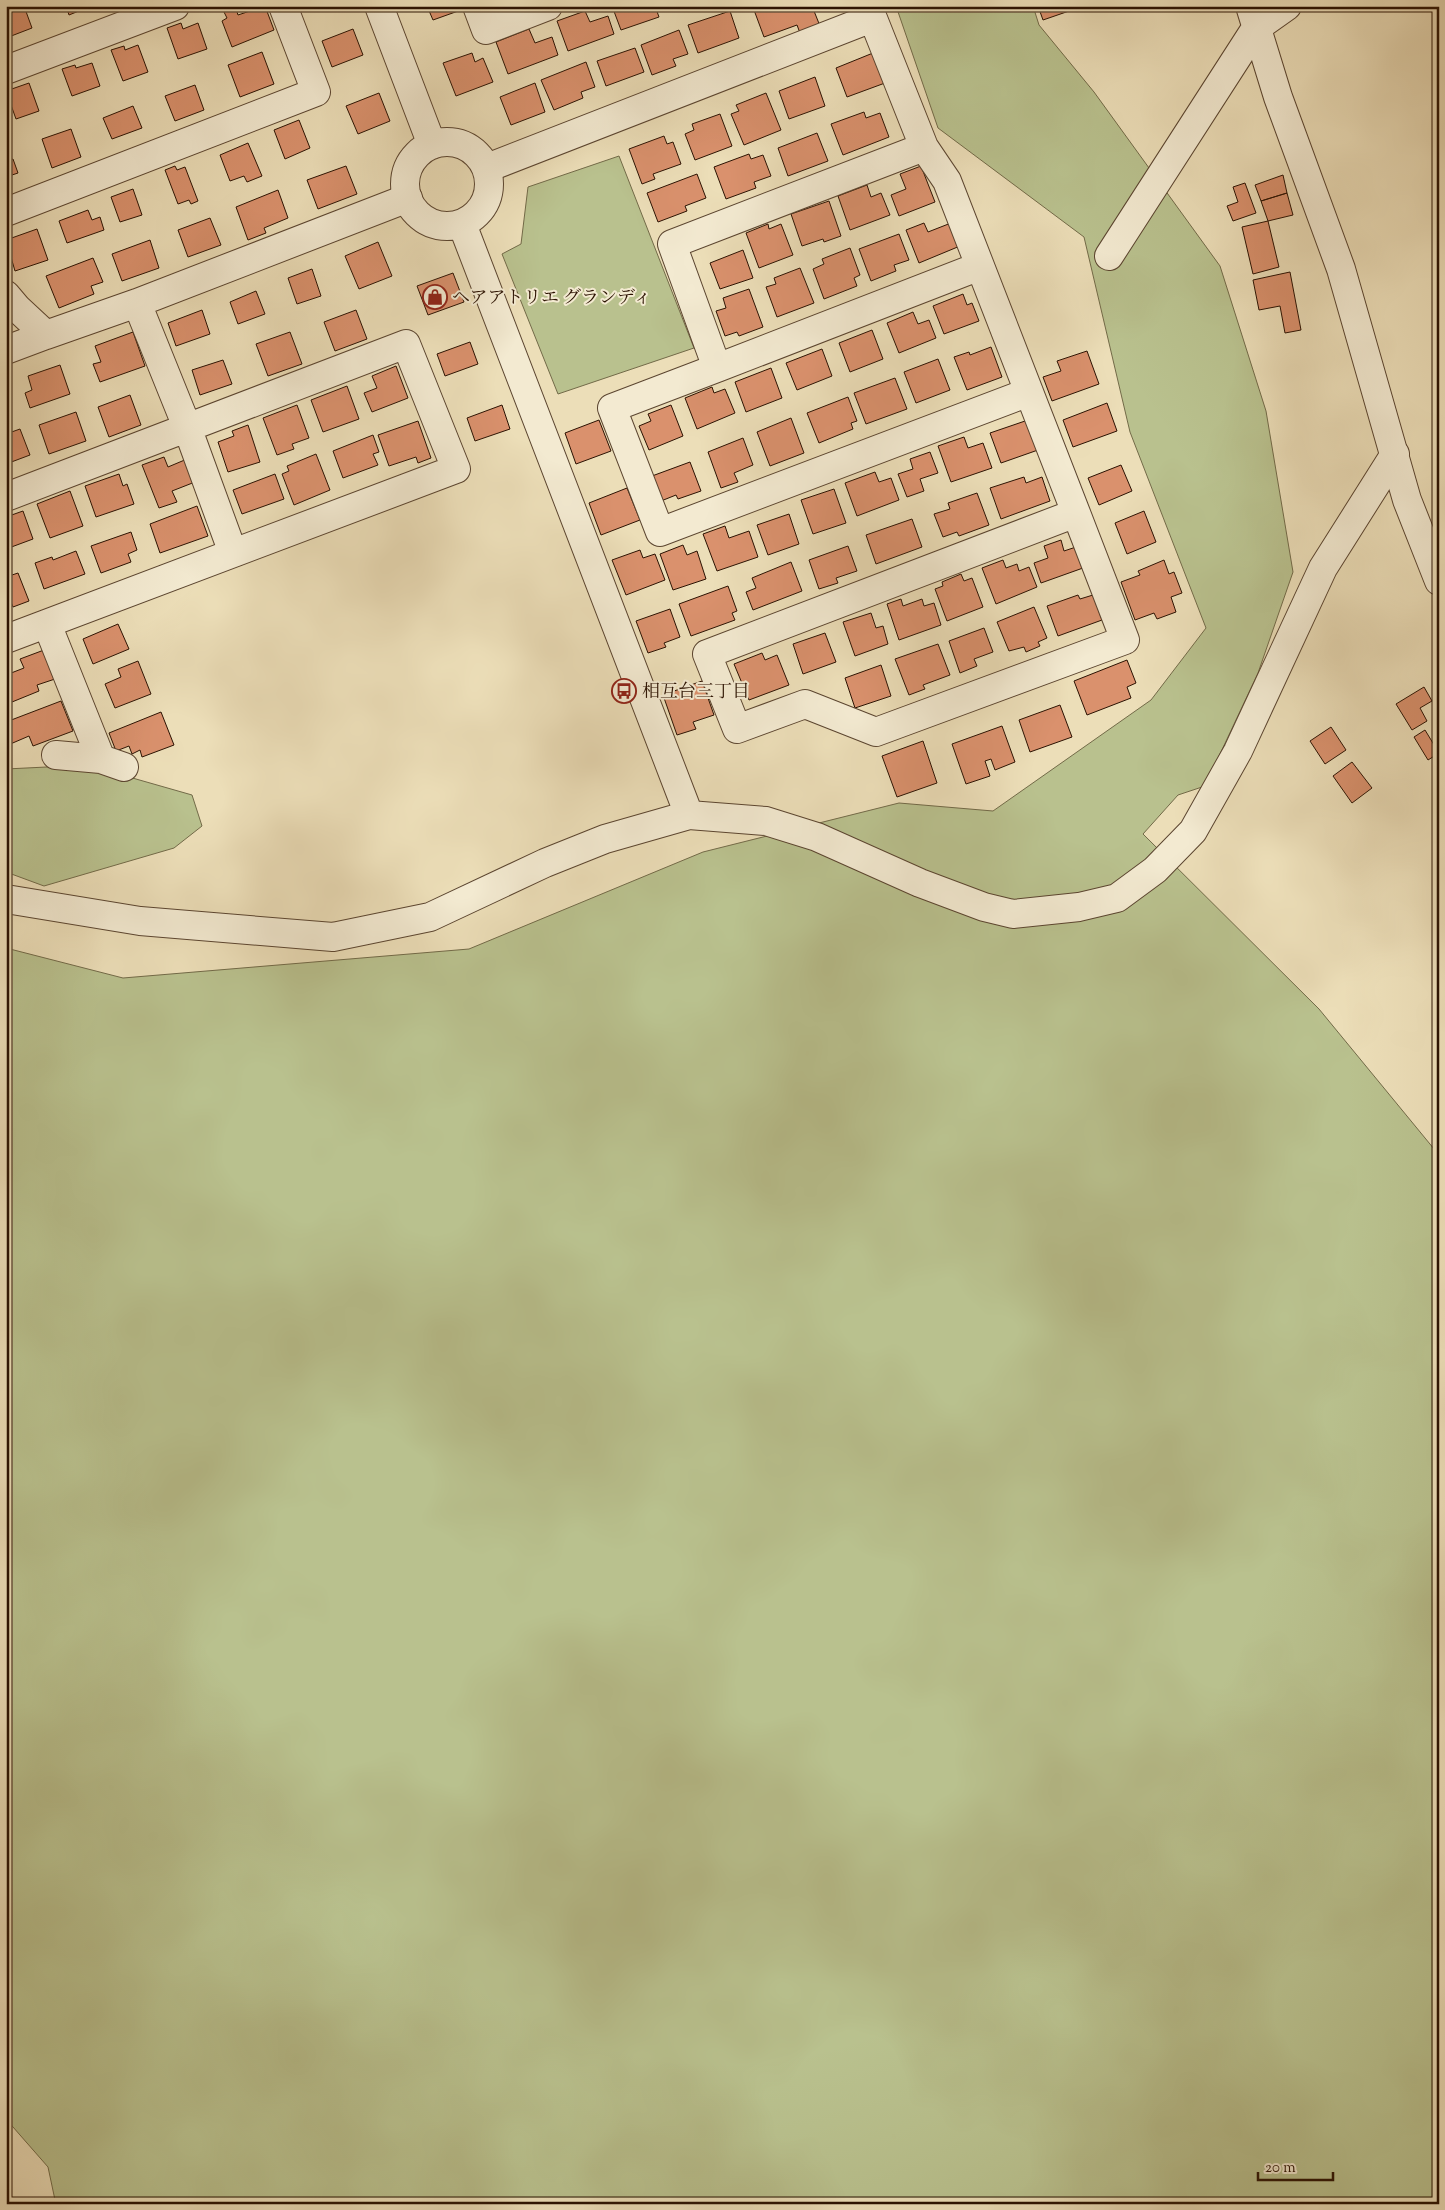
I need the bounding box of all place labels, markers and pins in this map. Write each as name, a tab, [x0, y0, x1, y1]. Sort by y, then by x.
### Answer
shop icon: ヘアアトリエ グランディ	[422, 284, 448, 310]
place label: ヘアアトリエ グランディ	[452, 286, 652, 312]
bus stop icon: 相互台三丁目	[611, 678, 637, 704]
place label: 相互台三丁目	[642, 680, 750, 706]

